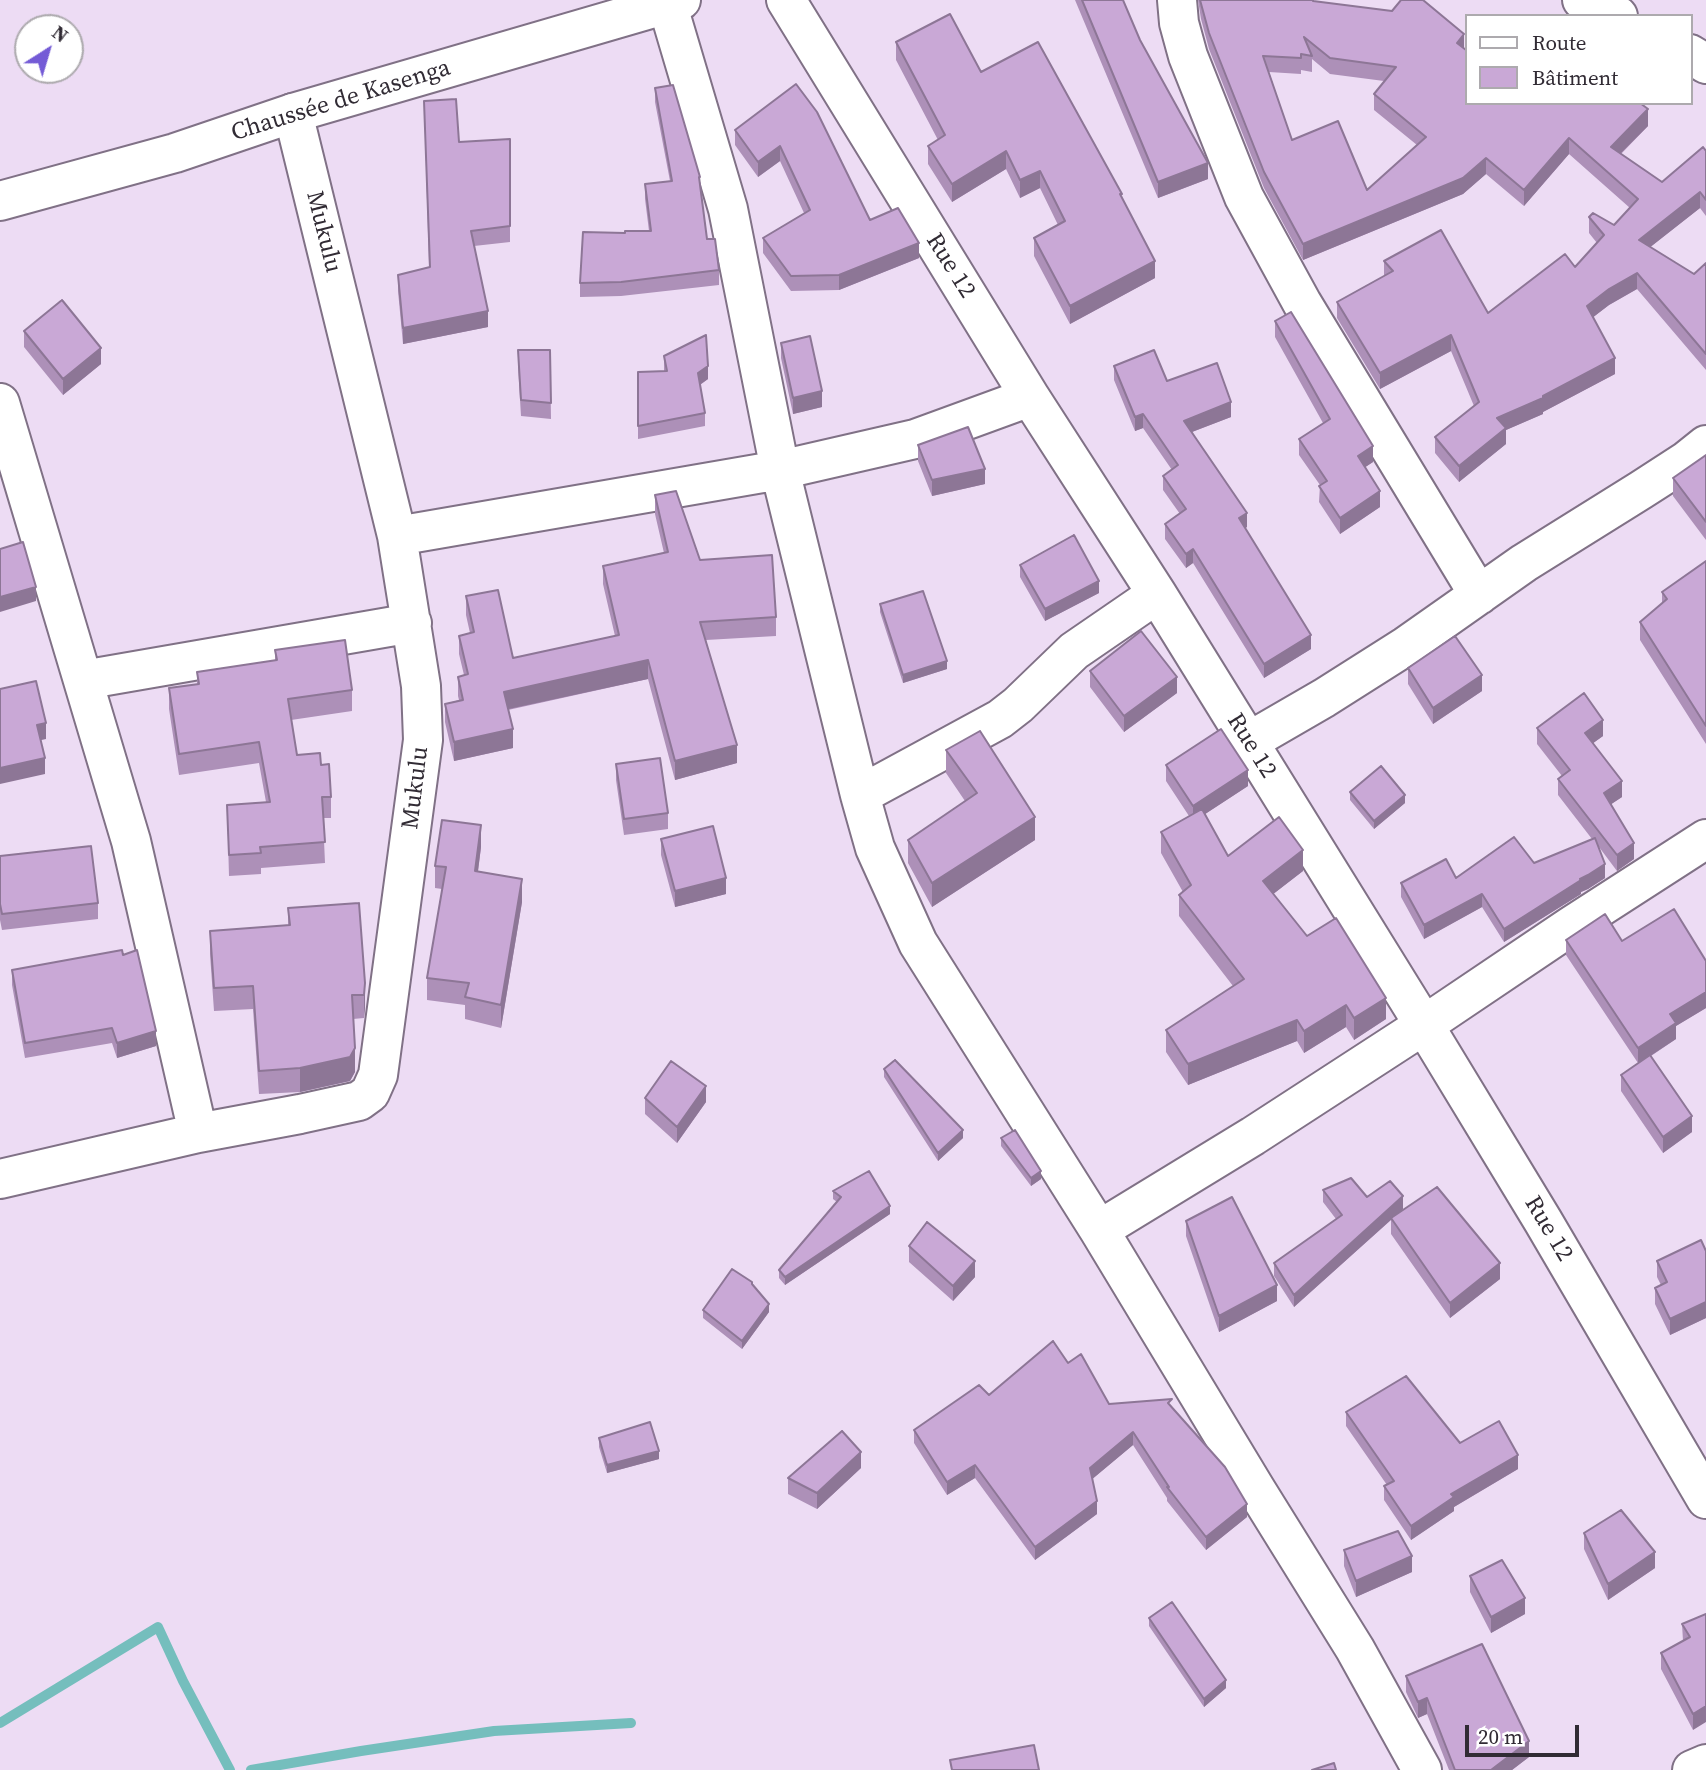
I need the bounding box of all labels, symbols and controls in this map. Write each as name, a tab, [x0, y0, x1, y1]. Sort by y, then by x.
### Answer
north arrow	[14, 14, 84, 84]
legend	[1464, 14, 1692, 105]
text: N	[47, 19, 74, 48]
text: Route	[1532, 28, 1587, 57]
street label: Chaussée de Kasenga	[228, 54, 454, 148]
text: Bâtiment	[1532, 63, 1618, 92]
street label: Mukulu	[299, 188, 347, 276]
street label: Rue 12	[919, 228, 981, 304]
street label: Rue 12	[1220, 708, 1282, 784]
street label: Mukulu	[397, 745, 435, 831]
street label: Rue 12	[1517, 1191, 1579, 1267]
scale bar	[1468, 1710, 1582, 1754]
text: 20 m	[1478, 1722, 1523, 1751]

